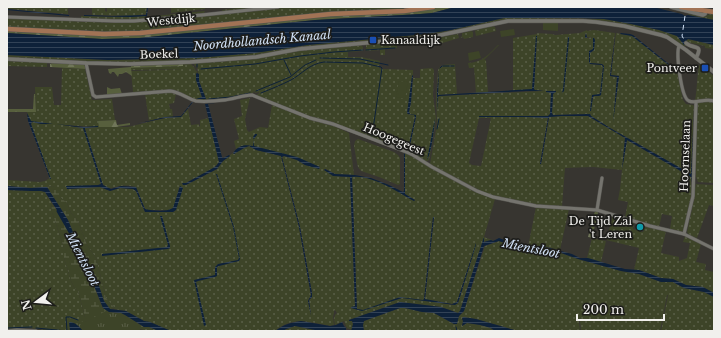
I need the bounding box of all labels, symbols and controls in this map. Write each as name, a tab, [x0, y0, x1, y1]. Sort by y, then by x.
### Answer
street label: Westdijk	[145, 10, 196, 30]
water label: Noordhollandsch Kanaal	[192, 26, 332, 54]
place label: Kanaaldijk	[381, 33, 441, 47]
marker: Kanaaldijk	[368, 35, 378, 45]
street label: Boekel	[140, 46, 179, 62]
place label: Pontveer	[647, 61, 698, 75]
marker: Pontveer	[700, 63, 710, 73]
street label: Hoornselaan	[677, 119, 693, 192]
street label: Hoogegeest	[361, 120, 428, 159]
place label: De Tijd Zal 't Leren	[569, 214, 632, 241]
marker: De Tijd Zal 't Leren	[635, 222, 645, 232]
water label: Mientsloot	[63, 229, 103, 289]
water label: Mientsloot	[500, 235, 562, 261]
north arrow	[16, 282, 56, 322]
scale bar	[577, 296, 664, 322]
text: N	[18, 297, 35, 312]
text: 200 m	[583, 302, 624, 317]

